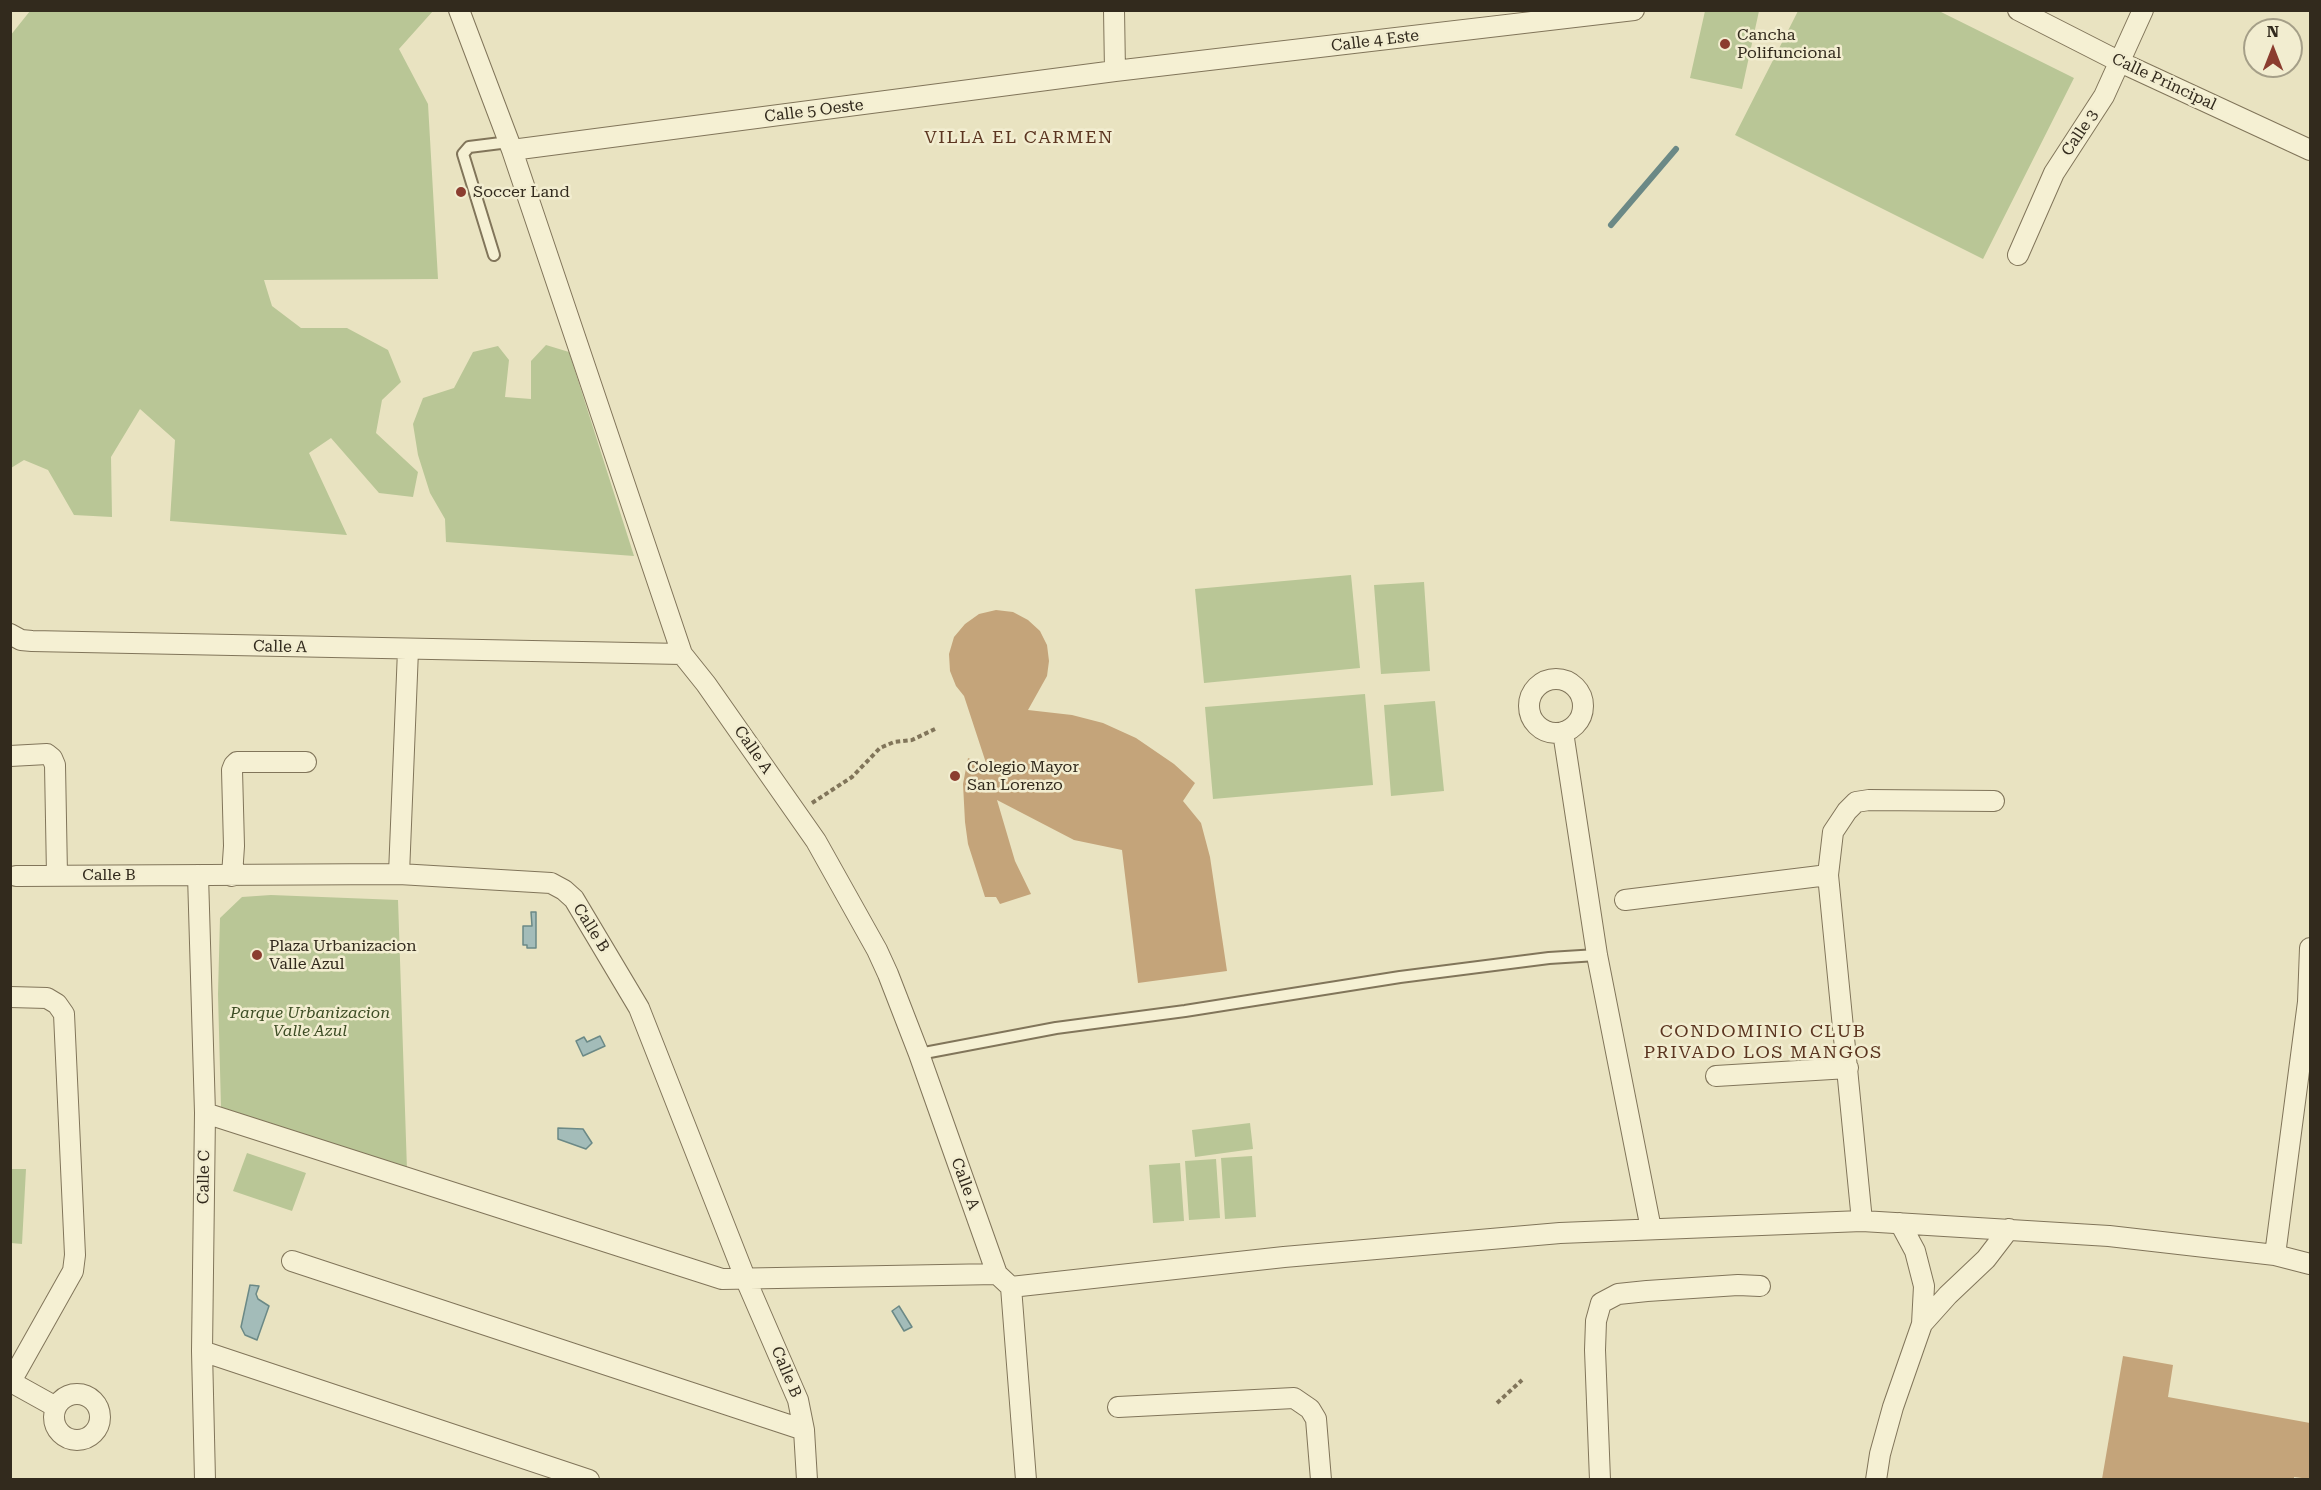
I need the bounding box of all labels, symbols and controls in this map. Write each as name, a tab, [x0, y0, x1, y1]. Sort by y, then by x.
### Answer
north arrow	[2243, 18, 2303, 78]
text: N	[2267, 22, 2279, 41]
place label: Cancha Polifuncional	[1737, 25, 1841, 63]
street label: Calle 4 Este	[1330, 26, 1420, 56]
marker: Cancha Polifuncional	[1718, 37, 1732, 51]
street label: Calle Principal	[2109, 49, 2219, 115]
street label: Calle 5 Oeste	[763, 95, 865, 127]
street label: Calle 3	[2058, 106, 2102, 160]
district label: VILLA EL CARMEN	[924, 127, 1114, 149]
place label: Soccer Land	[473, 182, 570, 202]
marker: Soccer Land	[454, 185, 468, 199]
street label: Calle A	[253, 637, 307, 657]
street label: Calle A	[730, 722, 776, 778]
place label: Colegio Mayor San Lorenzo	[967, 757, 1079, 795]
marker: Colegio Mayor San Lorenzo	[948, 769, 962, 783]
street label: Calle B	[82, 865, 136, 885]
street label: Calle B	[569, 900, 613, 956]
place label: Plaza Urbanizacion Valle Azul	[269, 936, 417, 974]
marker: Plaza Urbanizacion Valle Azul	[250, 948, 264, 962]
park label: Parque Urbanizacion Valle Azul	[230, 1003, 390, 1041]
district label: CONDOMINIO CLUB PRIVADO LOS MANGOS	[1643, 1021, 1883, 1064]
street label: Calle C	[194, 1150, 214, 1204]
street label: Calle A	[947, 1155, 983, 1213]
street label: Calle B	[767, 1344, 805, 1400]

